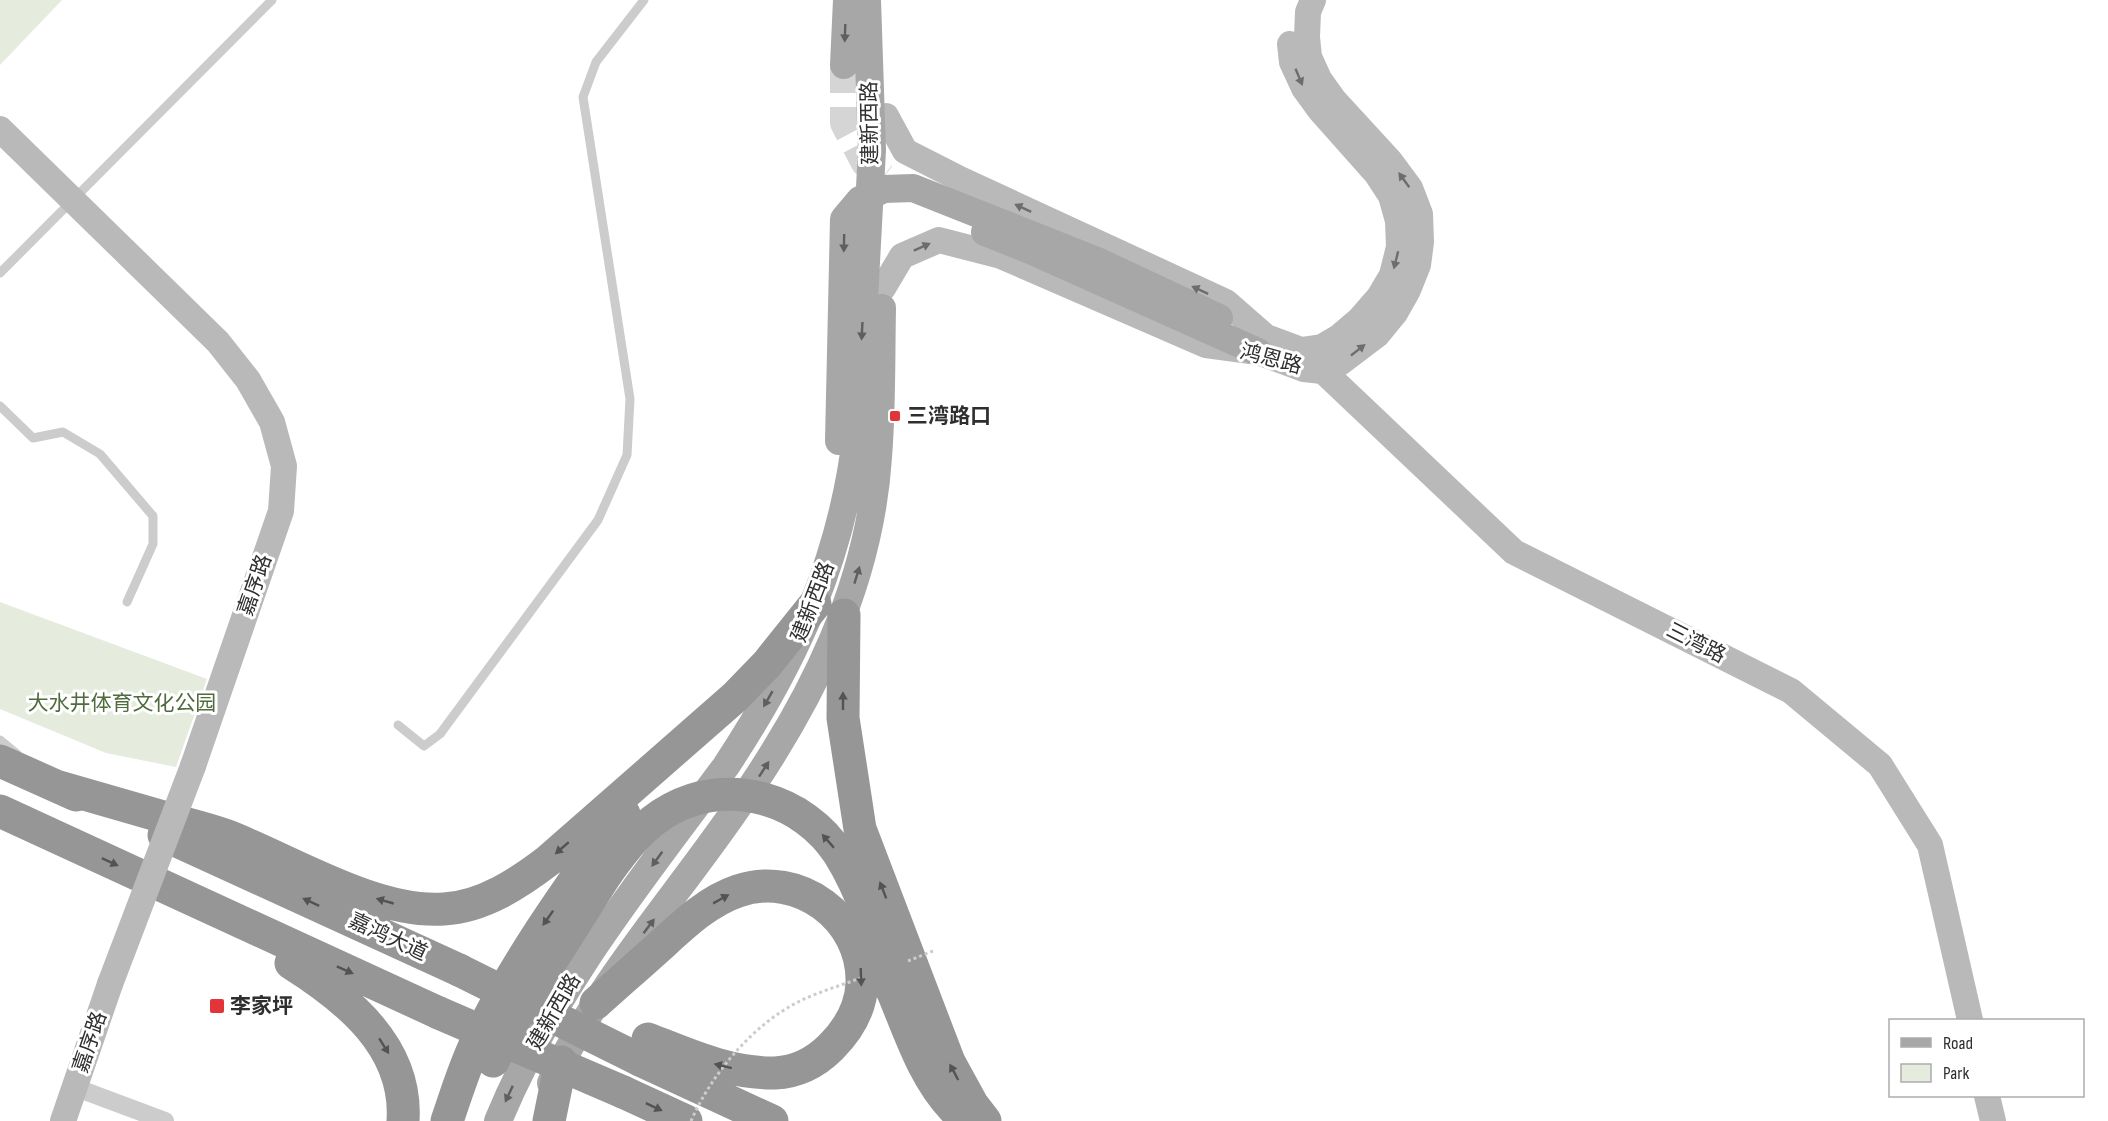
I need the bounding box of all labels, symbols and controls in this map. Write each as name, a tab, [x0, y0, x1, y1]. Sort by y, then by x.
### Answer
one-way arrow	[841, 23, 850, 42]
one-way arrow	[1294, 69, 1304, 87]
street label: 建新西路	[857, 81, 883, 165]
one-way arrow	[1398, 173, 1410, 189]
one-way arrow	[1014, 203, 1032, 213]
one-way arrow	[839, 234, 848, 253]
one-way arrow	[913, 242, 931, 252]
one-way arrow	[1390, 251, 1400, 269]
one-way arrow	[1192, 286, 1209, 295]
one-way arrow	[857, 322, 867, 341]
street label: 鸿恩路	[1237, 339, 1305, 379]
one-way arrow	[1350, 344, 1366, 357]
place label: 三湾路口	[907, 404, 991, 429]
marker: 三湾路口	[888, 409, 902, 423]
street label: 嘉序路	[233, 551, 277, 619]
street label: 建新西路	[786, 558, 840, 646]
one-way arrow	[853, 566, 862, 584]
street label: 三湾路	[1662, 618, 1730, 668]
park label: 大水井体育文化公园	[28, 691, 217, 716]
one-way arrow	[763, 691, 774, 707]
one-way arrow	[838, 691, 848, 710]
one-way arrow	[758, 760, 769, 777]
one-way arrow	[821, 833, 834, 849]
one-way arrow	[554, 842, 570, 855]
one-way arrow	[652, 851, 664, 866]
one-way arrow	[102, 858, 119, 867]
one-way arrow	[878, 881, 888, 899]
one-way arrow	[713, 894, 730, 904]
one-way arrow	[376, 896, 394, 905]
one-way arrow	[301, 897, 319, 907]
street label: 嘉鸿大道	[345, 908, 431, 966]
one-way arrow	[542, 909, 554, 925]
one-way arrow	[643, 919, 655, 935]
one-way arrow	[336, 965, 353, 974]
one-way arrow	[856, 968, 866, 987]
street label: 建新西路	[522, 969, 586, 1055]
place label: 李家坪	[230, 994, 293, 1019]
marker: 李家坪	[208, 997, 226, 1015]
street label: 嘉序路	[68, 1008, 112, 1076]
legend	[1889, 1019, 2084, 1097]
text: Road	[1943, 1033, 1973, 1054]
one-way arrow	[378, 1038, 389, 1054]
one-way arrow	[714, 1061, 732, 1071]
one-way arrow	[949, 1063, 959, 1080]
text: Park	[1943, 1063, 1969, 1084]
one-way arrow	[504, 1086, 514, 1104]
one-way arrow	[646, 1102, 663, 1111]

